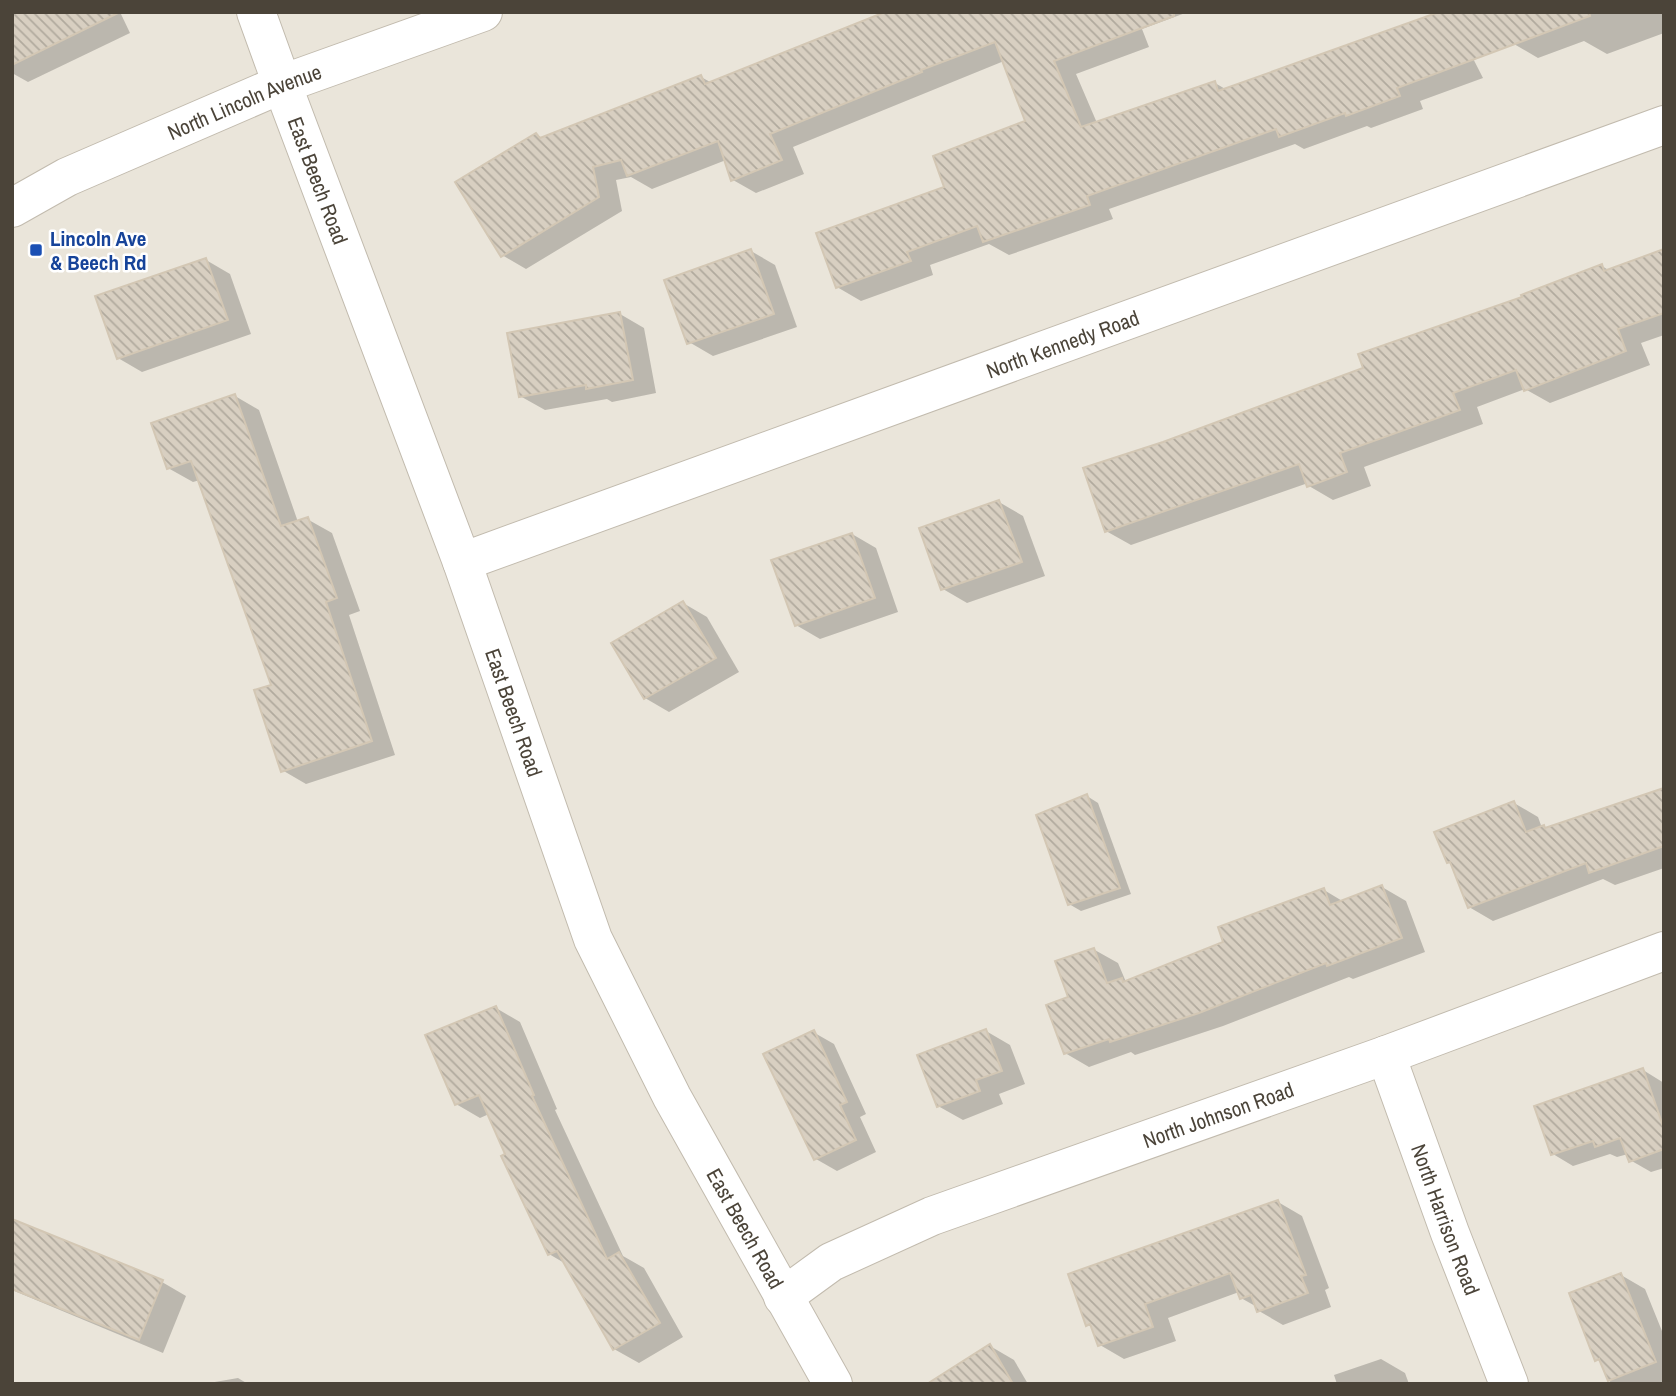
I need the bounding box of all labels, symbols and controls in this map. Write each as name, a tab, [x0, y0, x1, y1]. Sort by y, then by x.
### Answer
street label: North Lincoln Avenue	[163, 57, 325, 146]
street label: East Beech Road	[281, 113, 356, 248]
place label: Lincoln Ave & Beech Rd	[50, 224, 147, 277]
marker: Lincoln Ave & Beech Rd	[28, 242, 44, 258]
street label: North Kennedy Road	[982, 303, 1143, 385]
street label: East Beech Road	[479, 644, 550, 781]
street label: North Johnson Road	[1139, 1074, 1297, 1155]
street label: North Harrison Road	[1405, 1140, 1487, 1299]
street label: East Beech Road	[700, 1163, 791, 1294]

